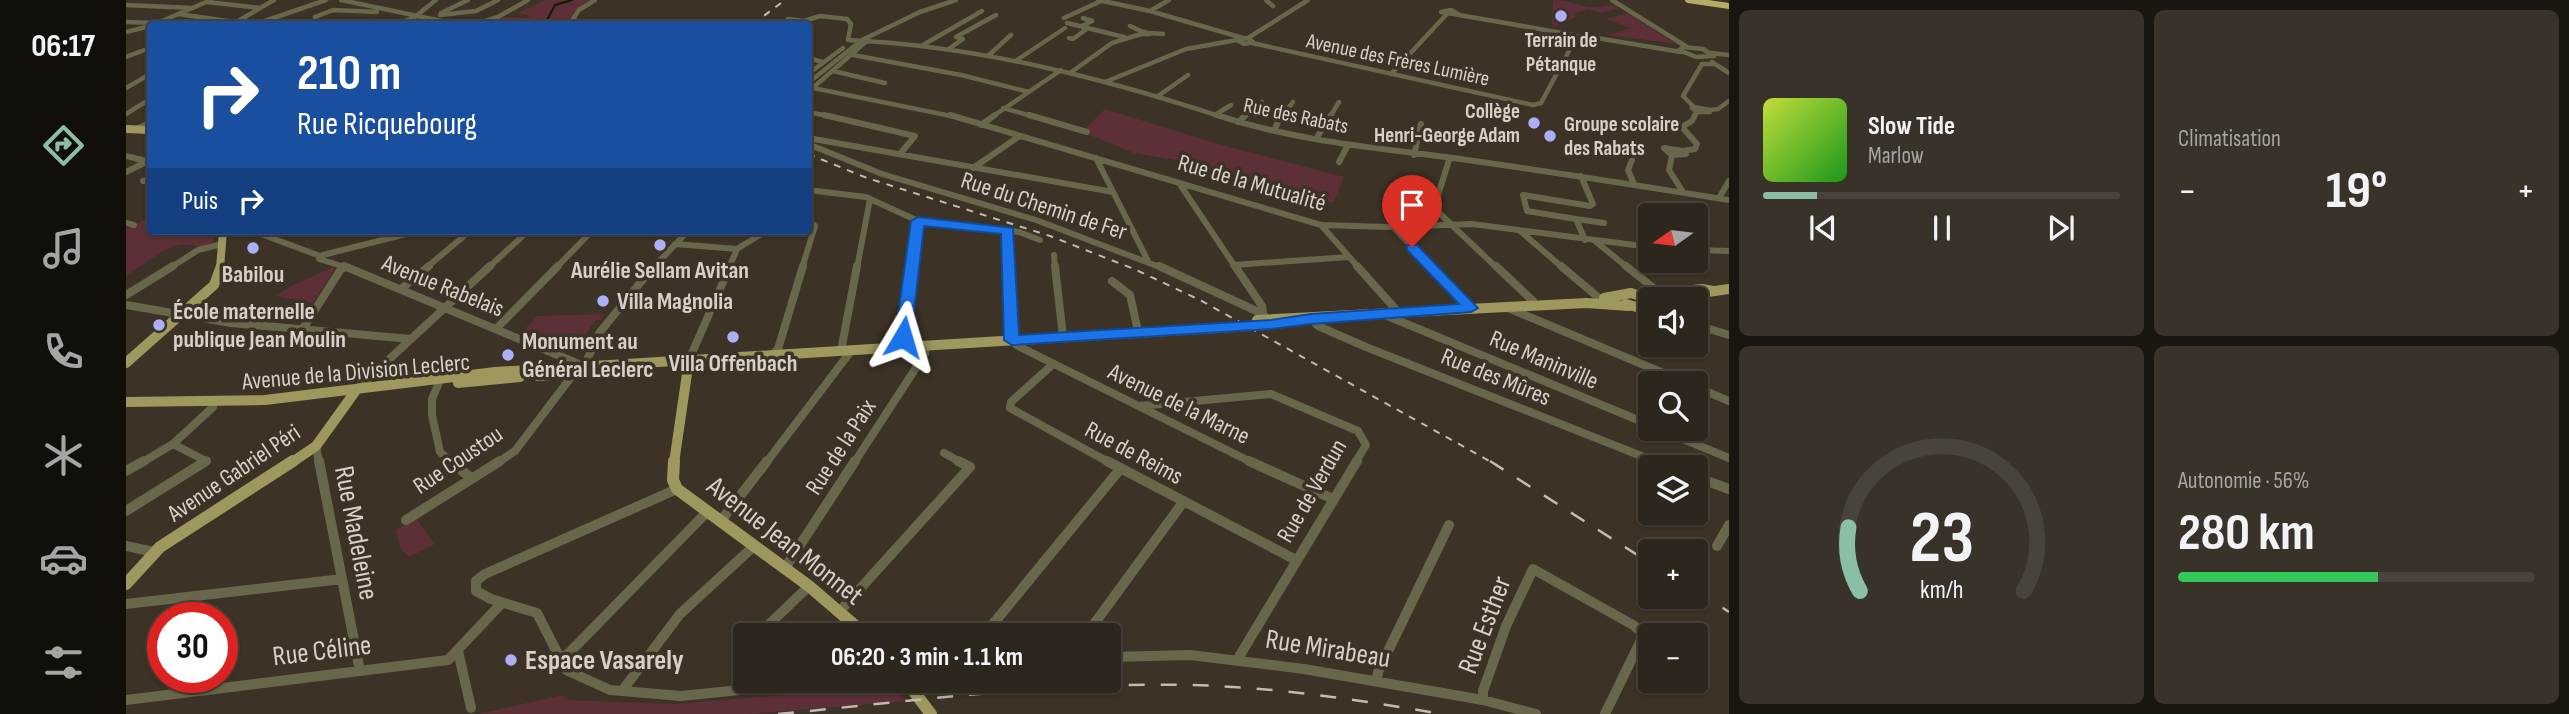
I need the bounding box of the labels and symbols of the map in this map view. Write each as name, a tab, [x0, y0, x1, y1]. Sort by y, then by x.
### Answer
marker: Terrain de Pétanque	[1553, 8, 1569, 24]
street label: Avenue des Frères Lumière	[1303, 28, 1492, 92]
place label: Terrain de Pétanque	[1524, 28, 1598, 77]
street label: Rue des Rabats	[1241, 93, 1351, 139]
place label: Collège Henri-George Adam	[1374, 99, 1520, 148]
place label: Groupe scolaire des Rabats	[1564, 112, 1679, 161]
marker: Collège Henri-George Adam	[1526, 115, 1542, 131]
marker: Groupe scolaire des Rabats	[1542, 128, 1558, 144]
street label: Rue de la Mutualité	[1175, 148, 1329, 218]
street label: Rue du Chemin de Fer	[957, 166, 1131, 247]
pin	[1382, 175, 1442, 247]
north arrow	[1638, 203, 1708, 273]
marker: Aurélie Sellam Avitan	[652, 237, 668, 253]
marker: Babilou	[245, 240, 261, 256]
street label: Avenue Rabelais	[377, 248, 508, 324]
place label: Aurélie Sellam Avitan	[570, 256, 749, 285]
place label: Babilou	[222, 260, 284, 289]
place label: Villa Magnolia	[617, 287, 733, 316]
marker: Villa Magnolia	[595, 293, 611, 309]
place label: École maternelle publique Jean Moulin	[173, 297, 346, 354]
position arrow	[866, 300, 940, 374]
marker: École maternelle publique Jean Moulin	[151, 317, 167, 333]
street label: Rue Maninville	[1485, 324, 1603, 396]
place label: Monument au Général Leclerc	[522, 327, 653, 384]
marker: Villa Offenbach	[725, 329, 741, 345]
street label: Rue des Mûres	[1437, 342, 1555, 412]
marker: Monument au Général Leclerc	[500, 347, 516, 363]
street label: Avenue de la Division Leclerc	[240, 348, 471, 396]
place label: Villa Offenbach	[668, 349, 798, 378]
street label: Avenue de la Marne	[1103, 357, 1254, 451]
street label: Rue de la Paix	[799, 394, 883, 500]
street label: Rue de Reims	[1080, 415, 1188, 491]
street label: Avenue Gabriel Péri	[161, 418, 306, 529]
street label: Rue Coustou	[408, 420, 508, 500]
street label: Rue de Verdun	[1271, 434, 1353, 548]
street label: Rue Madeleine	[327, 463, 385, 603]
street label: Avenue Jean Monnet	[700, 469, 870, 612]
street label: Rue Esther	[1451, 572, 1519, 678]
speed limit sign: 30	[147, 602, 238, 693]
street label: Rue Mirabeau	[1263, 623, 1393, 675]
street label: Rue Céline	[271, 629, 373, 673]
place label: Espace Vasarely	[525, 644, 684, 677]
marker: Espace Vasarely	[503, 652, 519, 668]

